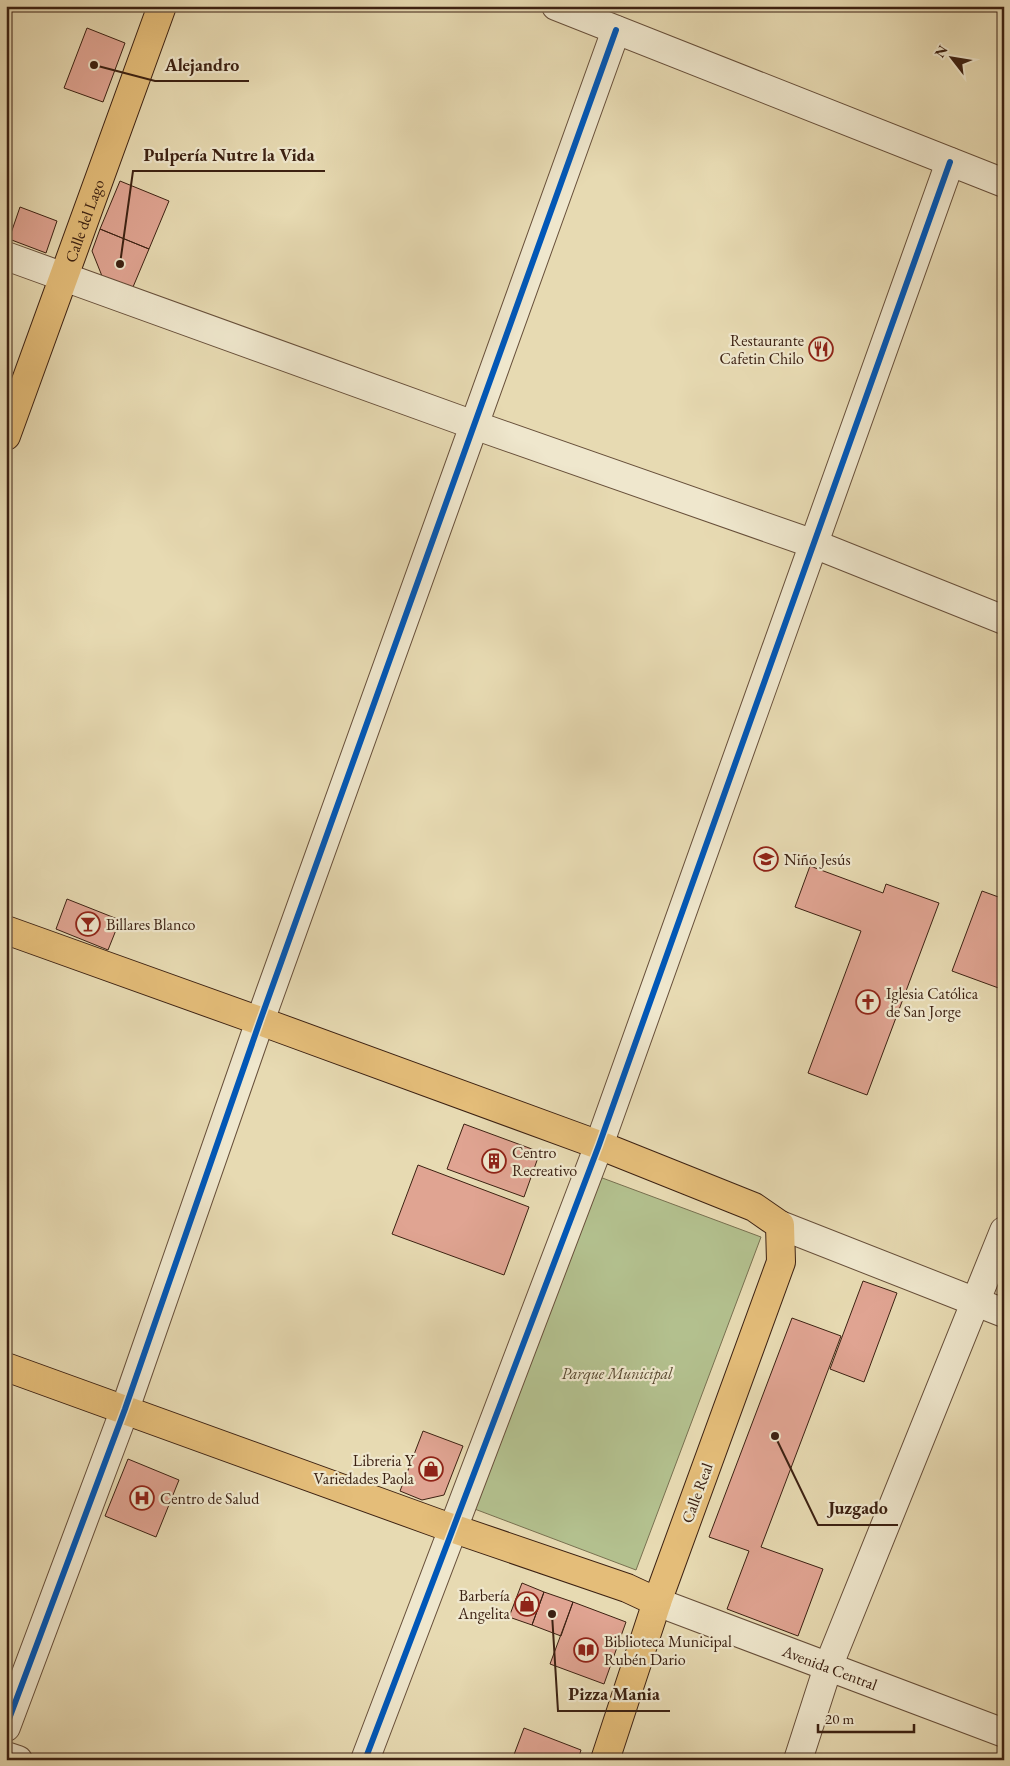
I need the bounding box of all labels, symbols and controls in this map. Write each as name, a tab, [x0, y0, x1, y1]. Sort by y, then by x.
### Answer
north arrow	[928, 32, 978, 82]
text: N	[930, 41, 952, 61]
callout: Alejandro	[155, 48, 249, 81]
text: Alejandro	[164, 53, 239, 76]
callout: Pulpería Nutre la Vida	[133, 138, 325, 171]
text: Pulpería Nutre la Vida	[143, 143, 315, 166]
street label: Calle del Lago	[59, 176, 109, 265]
place label: Restaurante Cafetin Chilo	[719, 330, 804, 369]
restaurant icon: Restaurante Cafetin Chilo	[808, 336, 834, 362]
school or university icon: Niño Jesús	[753, 846, 779, 872]
place label: Niño Jesús	[784, 849, 851, 870]
bar icon: Billares Blanco	[75, 911, 101, 937]
place label: Billares Blanco	[106, 914, 196, 935]
place label: Iglesia Católica de San Jorge	[886, 983, 979, 1022]
church icon: Iglesia Católica de San Jorge	[855, 989, 881, 1015]
place label: Centro Recreativo	[512, 1142, 577, 1181]
building icon: Centro Recreativo	[481, 1148, 507, 1174]
park label: Parque Municipal	[561, 1363, 673, 1385]
place label: Libreria Y Variedades Paola	[314, 1450, 415, 1489]
shop icon: Libreria Y Variedades Paola	[418, 1456, 444, 1482]
street label: Calle Real	[676, 1460, 718, 1526]
hospital icon: Centro de Salud	[129, 1485, 155, 1511]
place label: Centro de Salud	[160, 1488, 260, 1509]
callout: Juzgado	[818, 1492, 898, 1525]
text: Juzgado	[826, 1496, 888, 1519]
place label: Barbería Angelita	[457, 1585, 511, 1624]
shop icon: Barbería Angelita	[514, 1591, 540, 1617]
place label: Biblioteca Municipal Rubén Dario	[604, 1631, 732, 1670]
library icon: Biblioteca Municipal Rubén Dario	[573, 1637, 599, 1663]
street label: Avenida Central	[779, 1640, 881, 1695]
callout: Pizza Mania	[558, 1678, 670, 1711]
text: Pizza Mania	[568, 1682, 660, 1705]
scale bar	[818, 1701, 914, 1733]
text: 20 m	[825, 1709, 854, 1728]

